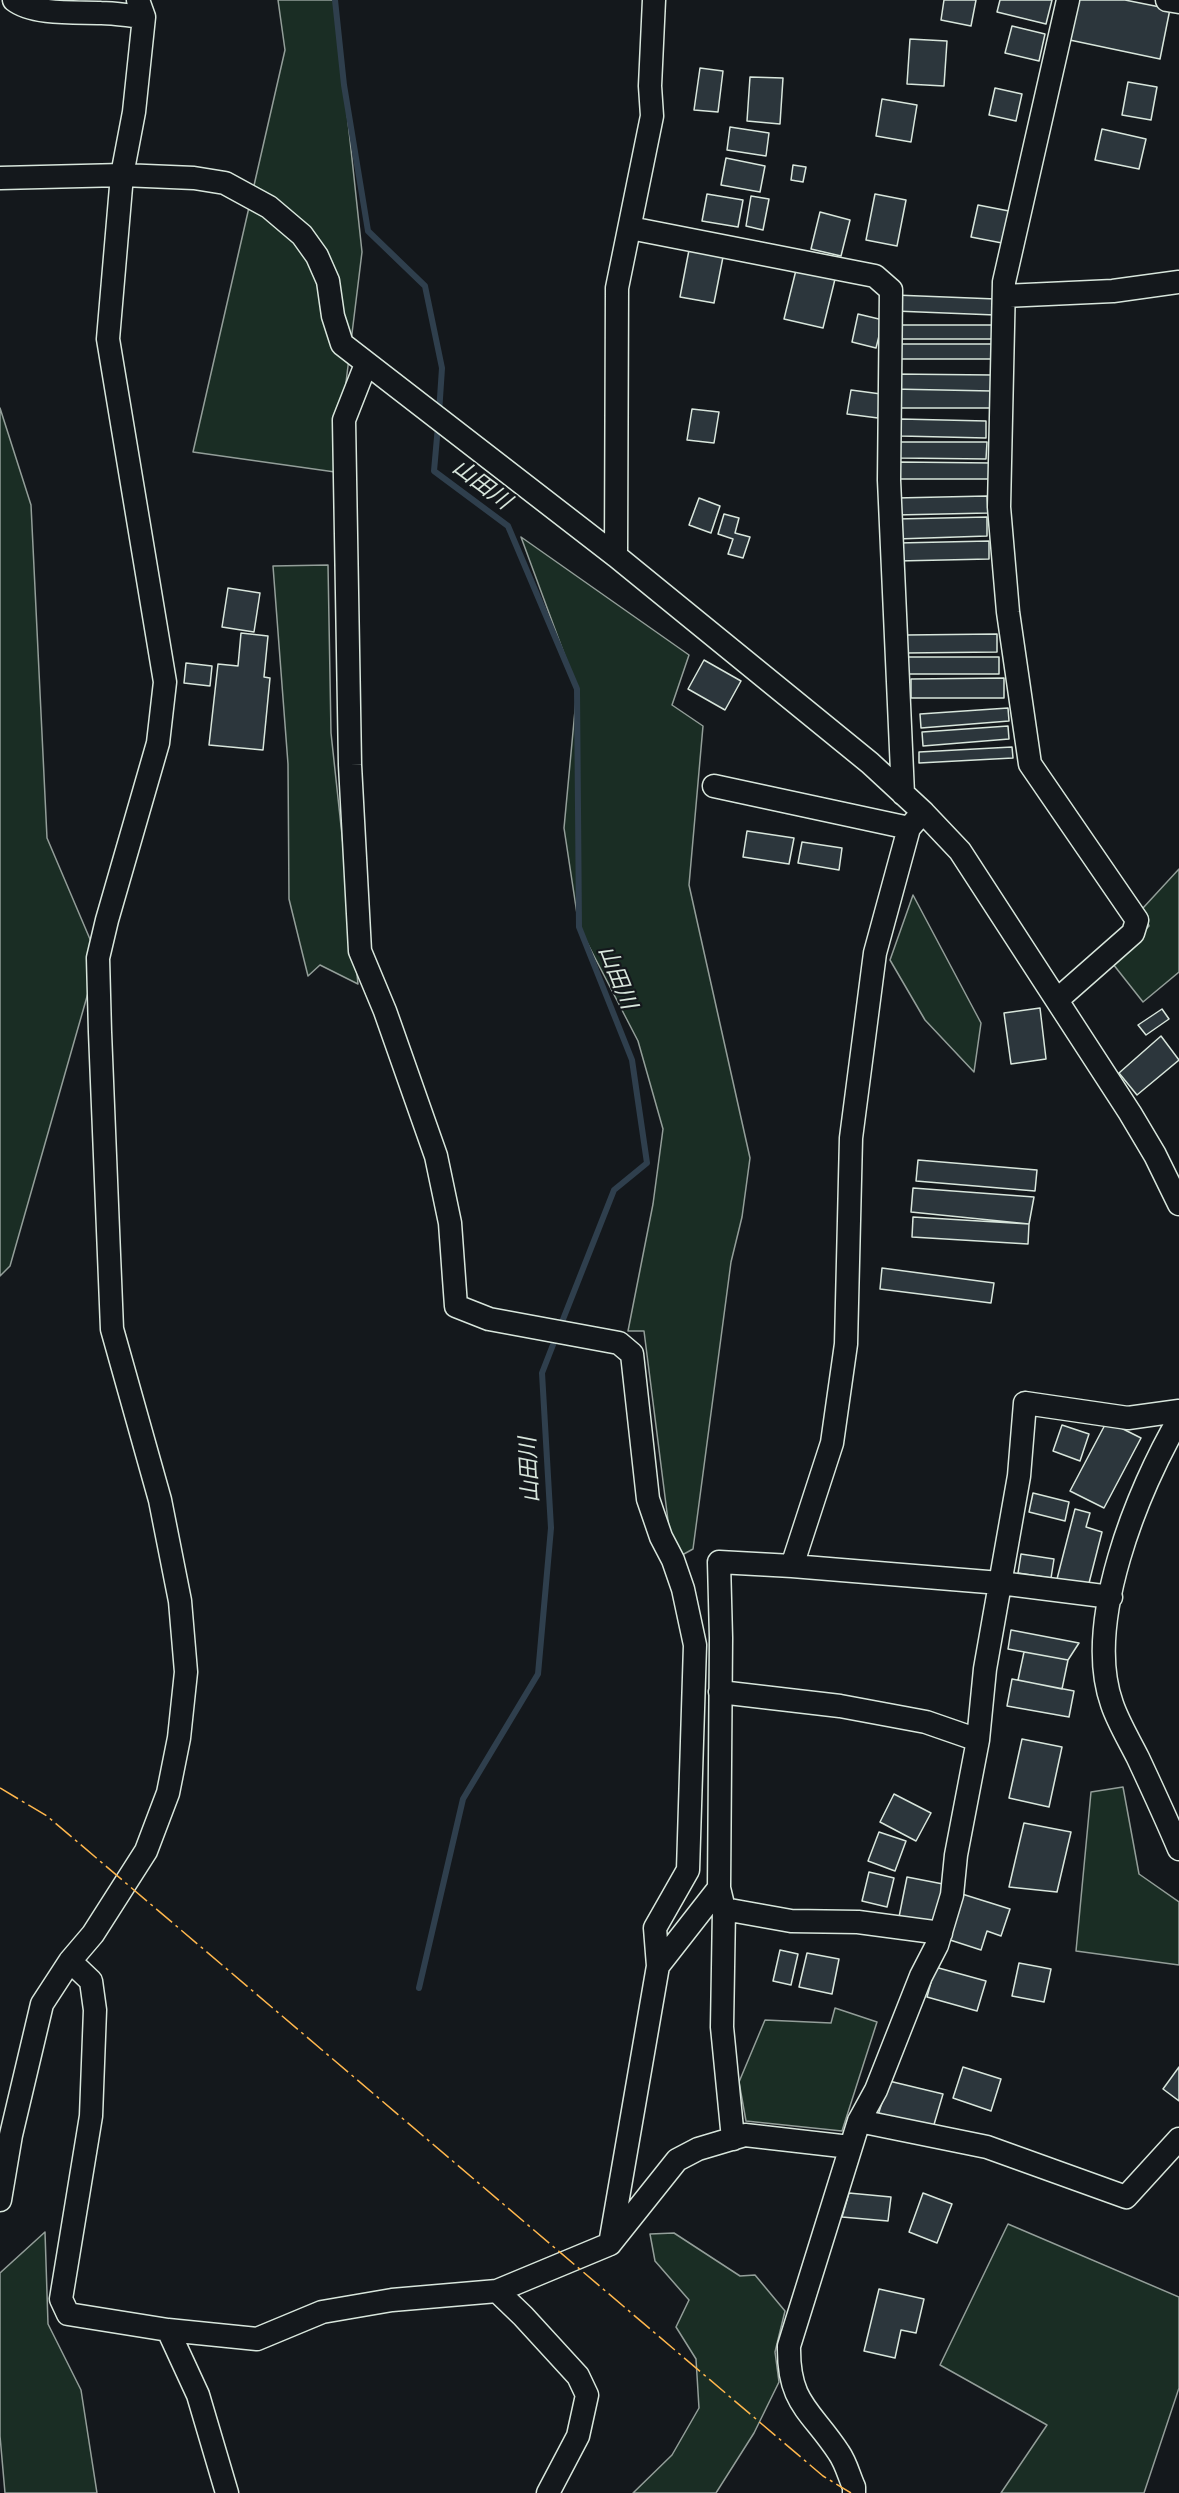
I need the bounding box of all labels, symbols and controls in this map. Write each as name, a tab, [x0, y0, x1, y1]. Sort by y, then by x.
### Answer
water label: 山田川	[448, 454, 516, 514]
water label: 山田川	[593, 941, 643, 1013]
water label: 山田川	[514, 1436, 544, 1504]

